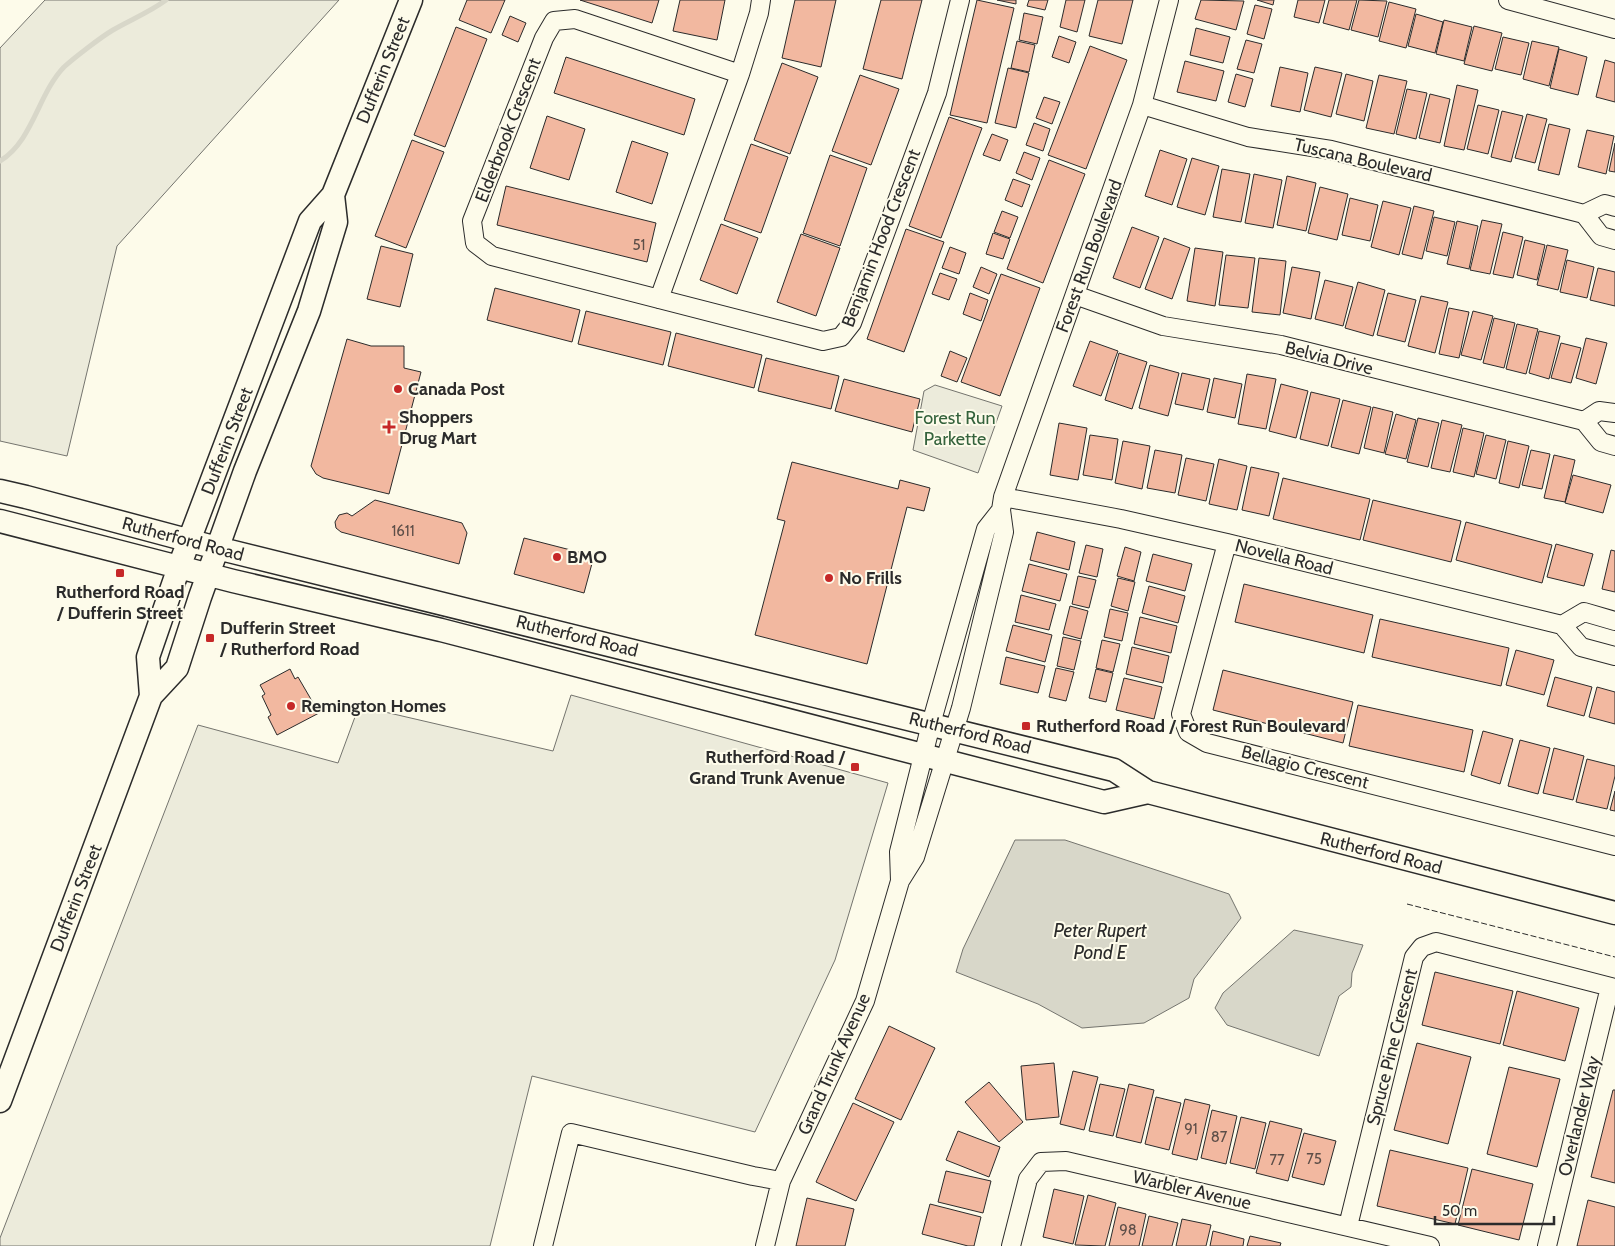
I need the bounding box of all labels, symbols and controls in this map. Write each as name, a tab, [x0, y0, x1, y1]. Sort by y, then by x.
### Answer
street label: Dufferin Street	[352, 13, 414, 127]
street label: Elderbrook Crescent	[470, 55, 546, 205]
street label: Tuscana Boulevard	[1292, 133, 1434, 187]
street label: Benjamin Hood Crescent	[837, 146, 925, 330]
street label: Forest Run Boulevard	[1051, 177, 1127, 335]
house number: 51	[632, 236, 646, 254]
street label: Belvia Drive	[1283, 336, 1375, 380]
place label: Canada Post	[408, 378, 505, 400]
marker: Canada Post	[392, 383, 404, 395]
street label: Dufferin Street	[196, 384, 258, 498]
place label: Shoppers Drug Mart	[399, 406, 477, 449]
park label: Forest Run Parkette	[915, 407, 995, 450]
marker: Shoppers Drug Mart	[383, 421, 395, 433]
street label: Rutherford Road	[120, 512, 246, 566]
house number: 1611	[391, 522, 415, 540]
street label: Novella Road	[1233, 534, 1335, 580]
place label: BMO	[567, 546, 607, 568]
marker: BMO	[551, 551, 563, 563]
marker: Rutherford Road / Dufferin Street	[114, 567, 126, 579]
place label: No Frills	[839, 567, 902, 589]
marker: No Frills	[823, 572, 835, 584]
place label: Rutherford Road / Dufferin Street	[55, 581, 185, 624]
street label: Rutherford Road	[514, 610, 640, 662]
place label: Dufferin Street / Rutherford Road	[219, 617, 360, 660]
marker: Dufferin Street / Rutherford Road	[204, 632, 216, 644]
place label: Remington Homes	[301, 695, 447, 717]
marker: Remington Homes	[285, 700, 297, 712]
street label: Rutherford Road	[907, 707, 1033, 759]
place label: Rutherford Road / Forest Run Boulevard	[1036, 715, 1346, 737]
marker: Rutherford Road / Forest Run Boulevard	[1020, 720, 1032, 732]
street label: Bellagio Crescent	[1239, 741, 1371, 793]
place label: Rutherford Road / Grand Trunk Avenue	[689, 746, 846, 789]
marker: Rutherford Road / Grand Trunk Avenue	[849, 761, 861, 773]
street label: Rutherford Road	[1318, 827, 1444, 879]
street label: Dufferin Street	[45, 841, 107, 955]
water label: Peter Rupert Pond E	[1053, 919, 1148, 964]
street label: Spruce Pine Crescent	[1362, 966, 1422, 1128]
street label: Grand Trunk Avenue	[793, 990, 875, 1138]
street label: Overlander Way	[1553, 1054, 1605, 1178]
house number: 91	[1184, 1120, 1198, 1138]
house number: 87	[1211, 1128, 1228, 1146]
house number: 75	[1306, 1150, 1322, 1168]
house number: 77	[1269, 1151, 1285, 1169]
street label: Warbler Avenue	[1131, 1166, 1253, 1214]
scale bar	[1435, 1194, 1554, 1226]
text: 50 m	[1442, 1202, 1477, 1220]
house number: 98	[1119, 1221, 1137, 1239]

